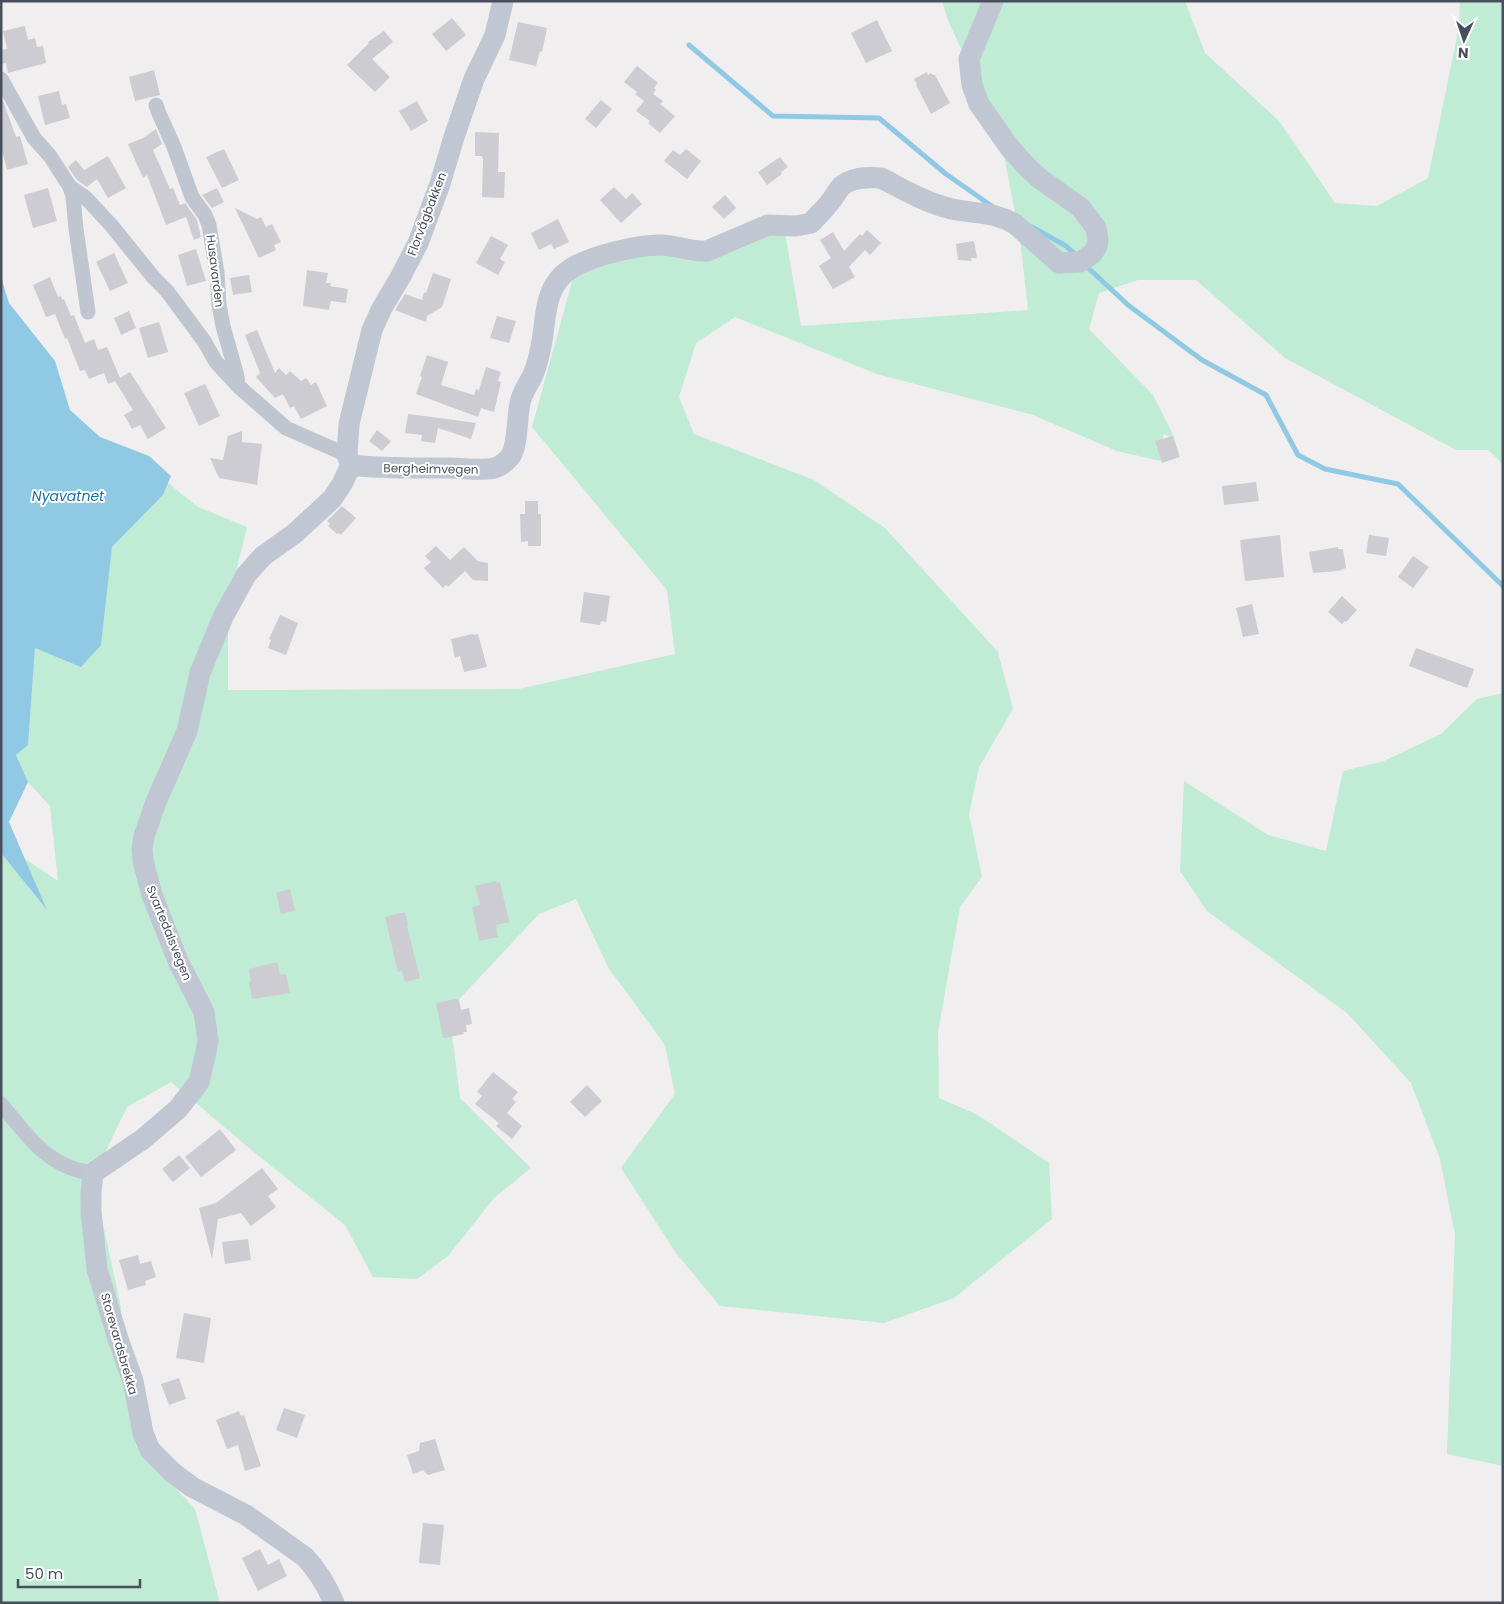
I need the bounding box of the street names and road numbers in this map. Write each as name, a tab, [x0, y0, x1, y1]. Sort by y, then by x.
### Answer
street label: Florvågbakken	[403, 170, 450, 258]
street label: Husavarden	[203, 234, 228, 308]
street label: Bergheimvegen	[383, 459, 479, 478]
street label: Svartedalsvegen	[143, 883, 196, 983]
street label: Storevardsbrekka	[97, 1291, 142, 1397]

